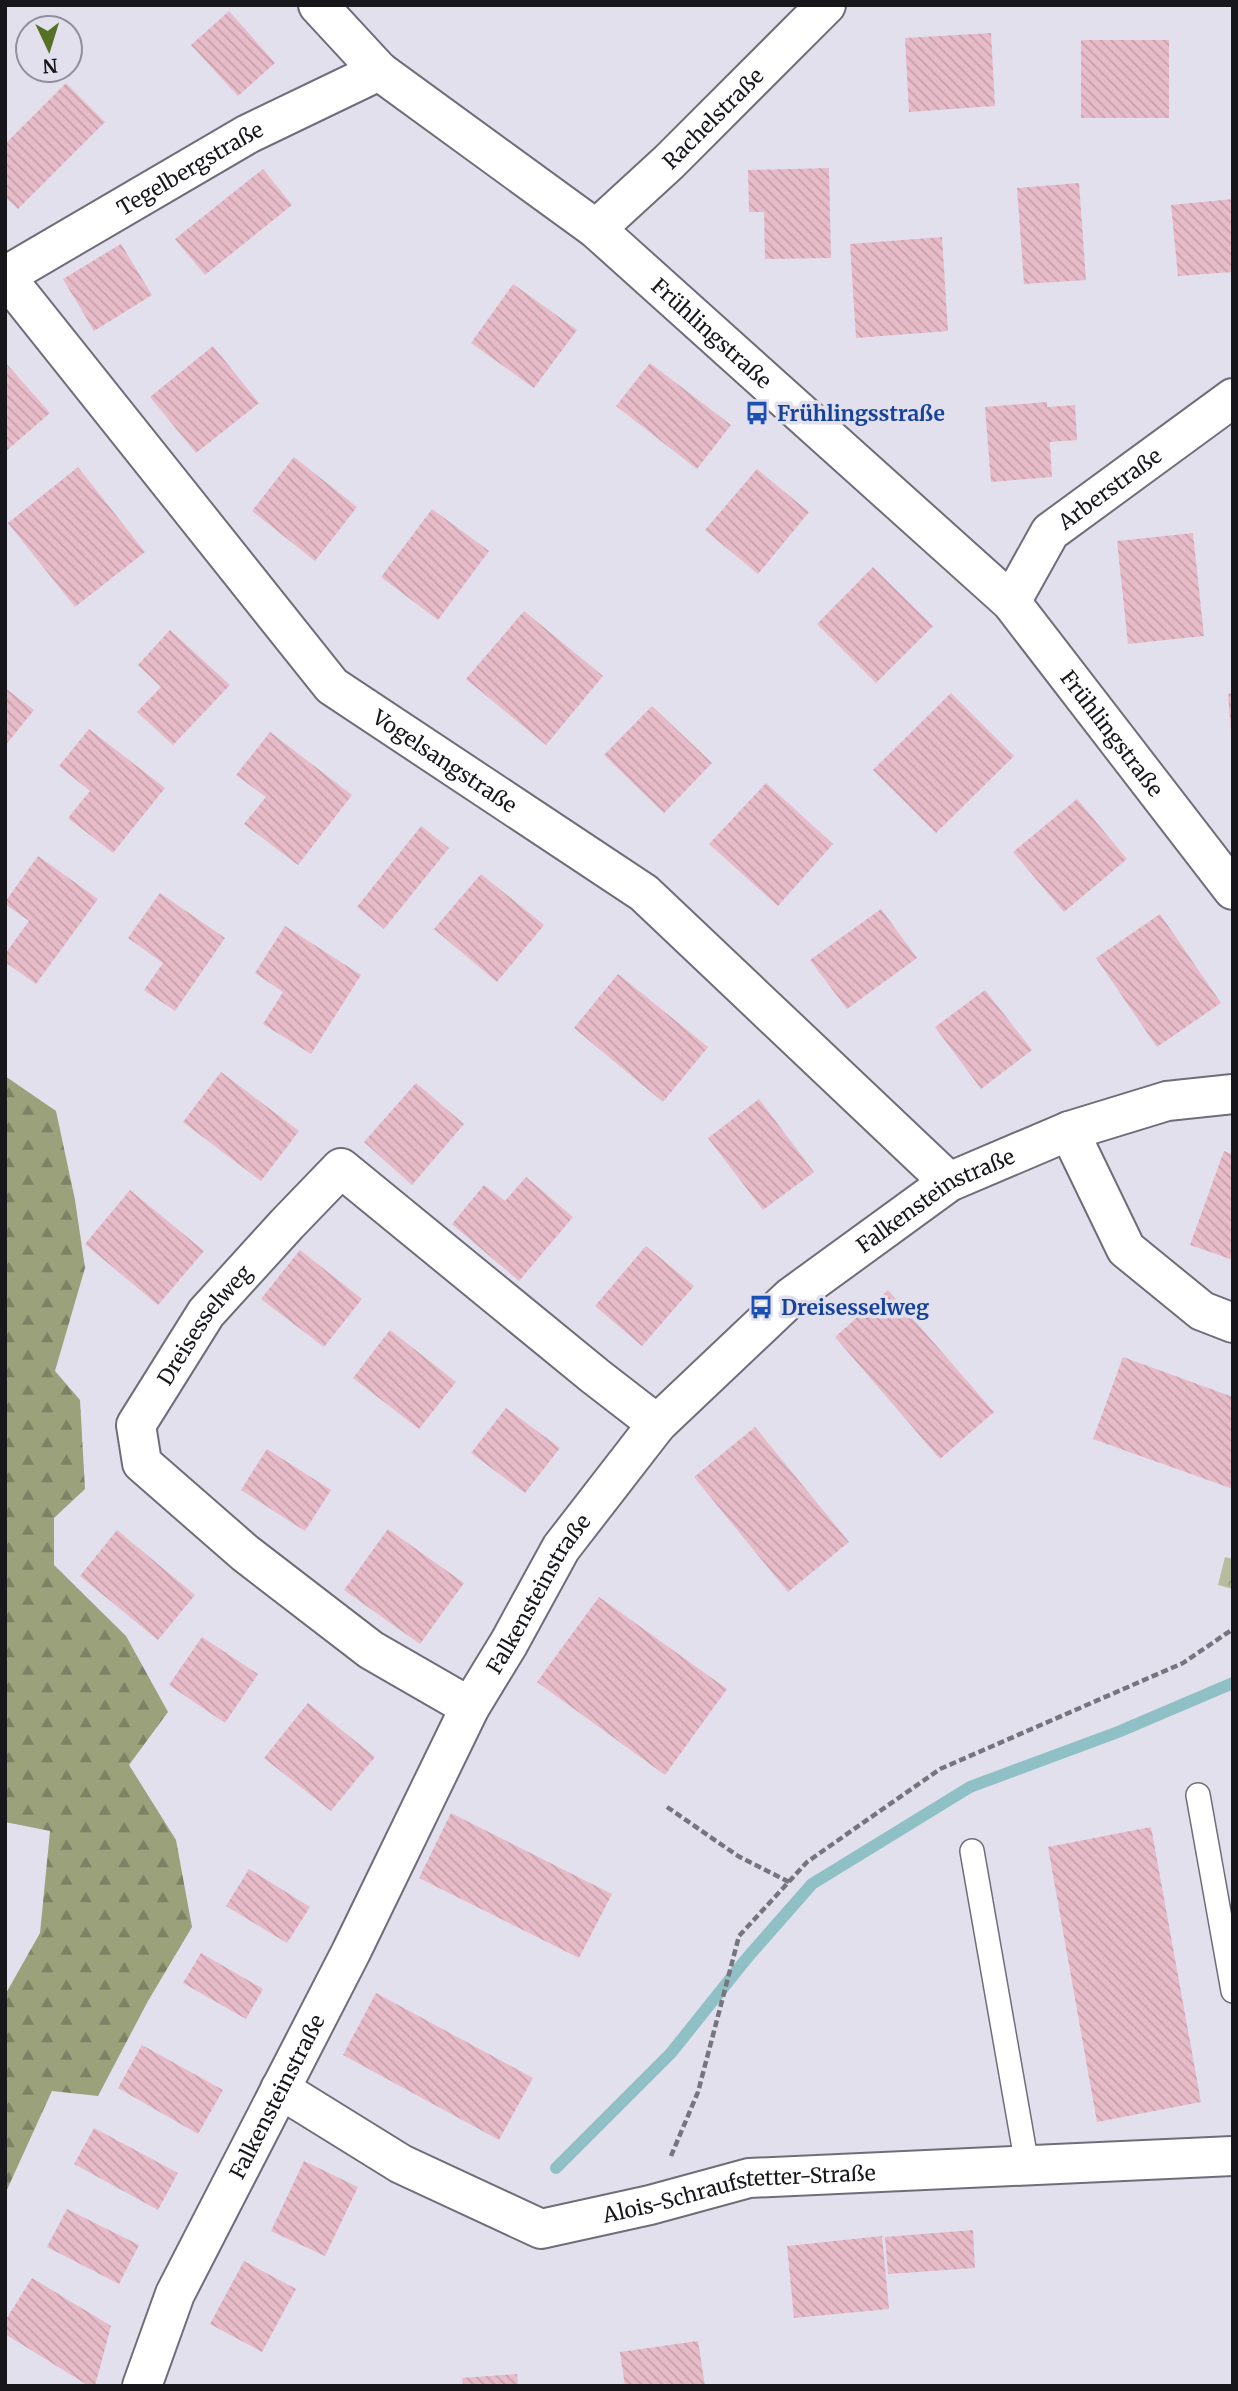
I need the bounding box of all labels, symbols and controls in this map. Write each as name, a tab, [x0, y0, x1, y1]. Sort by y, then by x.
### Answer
north arrow	[14, 14, 84, 84]
text: N	[42, 53, 59, 78]
street label: Rachelstraße	[657, 62, 769, 174]
street label: Tegelbergstraße	[112, 115, 267, 221]
street label: Frühlingstraße	[646, 272, 778, 394]
bus stop icon: Frühlingsstraße	[743, 399, 771, 427]
place label: Frühlingsstraße	[777, 400, 945, 427]
street label: Arberstraße	[1052, 442, 1167, 536]
street label: Frühlingstraße	[1055, 665, 1169, 802]
street label: Vogelsangstraße	[367, 703, 522, 819]
street label: Falkensteinstraße	[851, 1142, 1019, 1259]
street label: Dreisesselweg	[151, 1259, 257, 1390]
bus stop icon: Dreisesselweg	[747, 1293, 775, 1321]
place label: Dreisesselweg	[781, 1294, 929, 1321]
street label: Falkensteinstraße	[480, 1508, 596, 1679]
street label: Falkensteinstraße	[223, 2010, 330, 2183]
street label: Alois-Schraufstetter-Straße	[599, 2159, 876, 2229]

